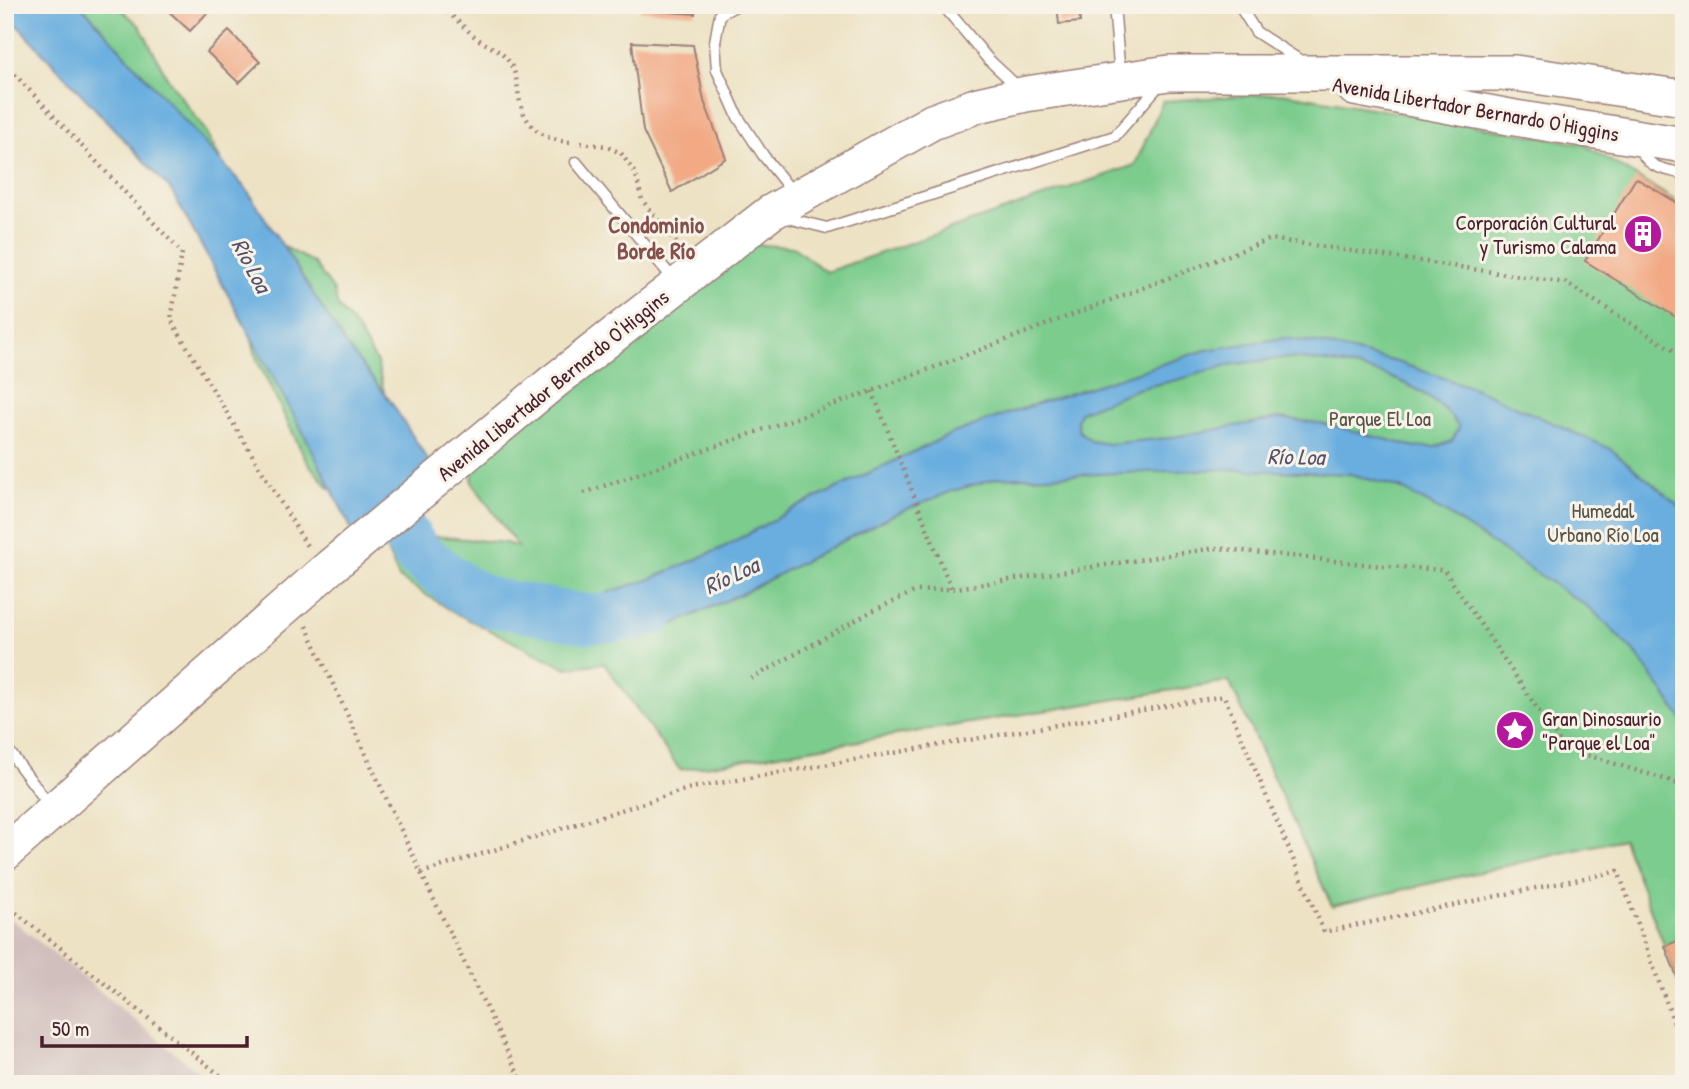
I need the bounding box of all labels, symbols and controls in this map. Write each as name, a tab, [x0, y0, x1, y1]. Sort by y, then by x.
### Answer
street label: Avenida Libertador Bernardo O'Higgins	[1331, 70, 1621, 148]
place label: Corporación Cultural y Turismo Calama	[1456, 208, 1616, 261]
district label: Condominio Borde Río	[608, 209, 705, 266]
building icon: Corporación Cultural y Turismo Calama	[1622, 213, 1664, 255]
water label: Río Loa	[225, 233, 280, 299]
street label: Avenida Libertador Bernardo O'Higgins	[431, 282, 675, 488]
park label: Parque El Loa	[1329, 404, 1431, 433]
water label: Río Loa	[1267, 440, 1327, 472]
park label: Humedal Urbano Río Loa	[1547, 496, 1659, 549]
water label: Río Loa	[699, 548, 765, 601]
place label: Gran Dinosaurio "Parque el Loa"	[1542, 704, 1661, 757]
place icon: Gran Dinosaurio "Parque el Loa"	[1494, 709, 1536, 751]
scale bar	[42, 1005, 247, 1049]
text: 50 m	[52, 1014, 89, 1043]

